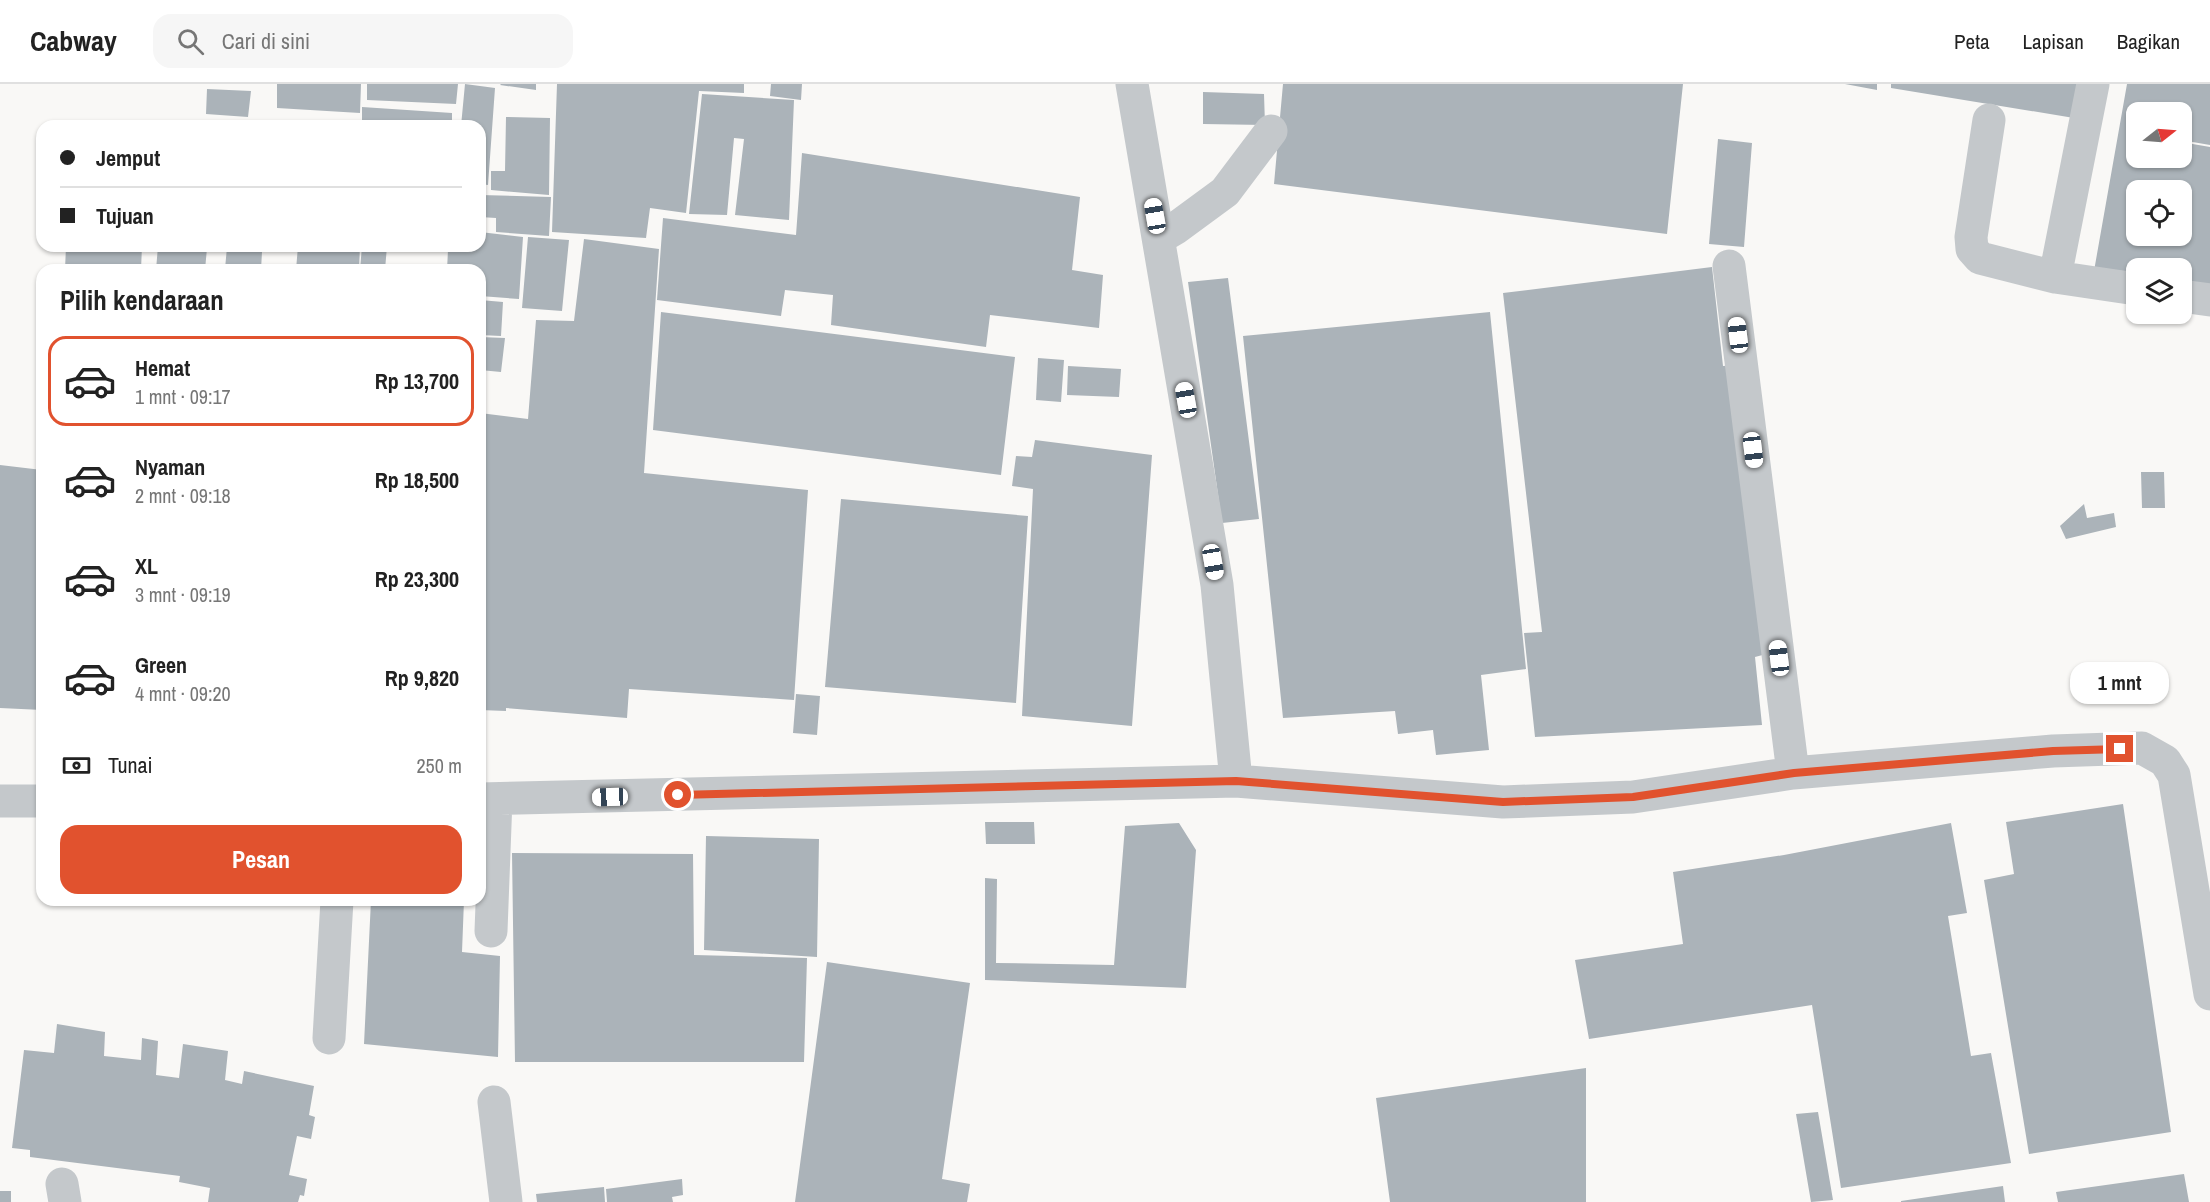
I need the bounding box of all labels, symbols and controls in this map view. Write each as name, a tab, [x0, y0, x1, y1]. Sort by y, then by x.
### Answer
search box	[153, 14, 573, 68]
text: Cabway	[30, 22, 117, 60]
icon: search	[174, 25, 207, 58]
text: Cari di sini	[222, 26, 310, 56]
text: Peta	[1954, 27, 1990, 56]
text: Lapisan	[2023, 27, 2084, 56]
text: Bagikan	[2117, 27, 2180, 56]
north arrow	[2126, 102, 2192, 168]
map controls	[2126, 102, 2192, 324]
text: Jemput	[96, 143, 160, 173]
button: locate	[2126, 180, 2192, 246]
car	[1143, 197, 1167, 235]
text: Tujuan	[96, 201, 154, 231]
button: layers	[2126, 258, 2192, 324]
text: Pilih kendaraan	[60, 282, 224, 318]
car	[1727, 316, 1749, 354]
text: Hemat	[135, 353, 190, 383]
icon: car	[63, 354, 117, 408]
text: Rp 13,700	[375, 366, 459, 396]
car	[1174, 381, 1198, 419]
text: 1 mnt · 09:17	[135, 383, 231, 410]
car	[1742, 431, 1764, 469]
text: Nyaman	[135, 452, 205, 482]
icon: car	[63, 453, 117, 507]
text: Rp 18,500	[375, 465, 459, 495]
text: 2 mnt · 09:18	[135, 482, 231, 509]
car	[1201, 543, 1225, 581]
text: XL	[135, 551, 158, 581]
icon: car	[63, 552, 117, 606]
text: Rp 23,300	[375, 564, 459, 594]
text: 3 mnt · 09:19	[135, 581, 231, 608]
car	[1768, 639, 1790, 677]
text: Green	[135, 650, 187, 680]
icon: car	[63, 651, 117, 705]
callout: 1 mnt	[2070, 662, 2170, 704]
text: Rp 9,820	[385, 663, 459, 693]
text: 1 mnt	[2098, 669, 2141, 696]
text: 4 mnt · 09:20	[135, 680, 231, 707]
route end	[2106, 735, 2133, 762]
icon: cash	[60, 749, 93, 782]
text: Tunai	[108, 750, 153, 780]
text: 250 m	[416, 752, 462, 779]
route start	[664, 781, 691, 808]
car	[592, 787, 628, 807]
button: Pesan	[60, 825, 462, 894]

